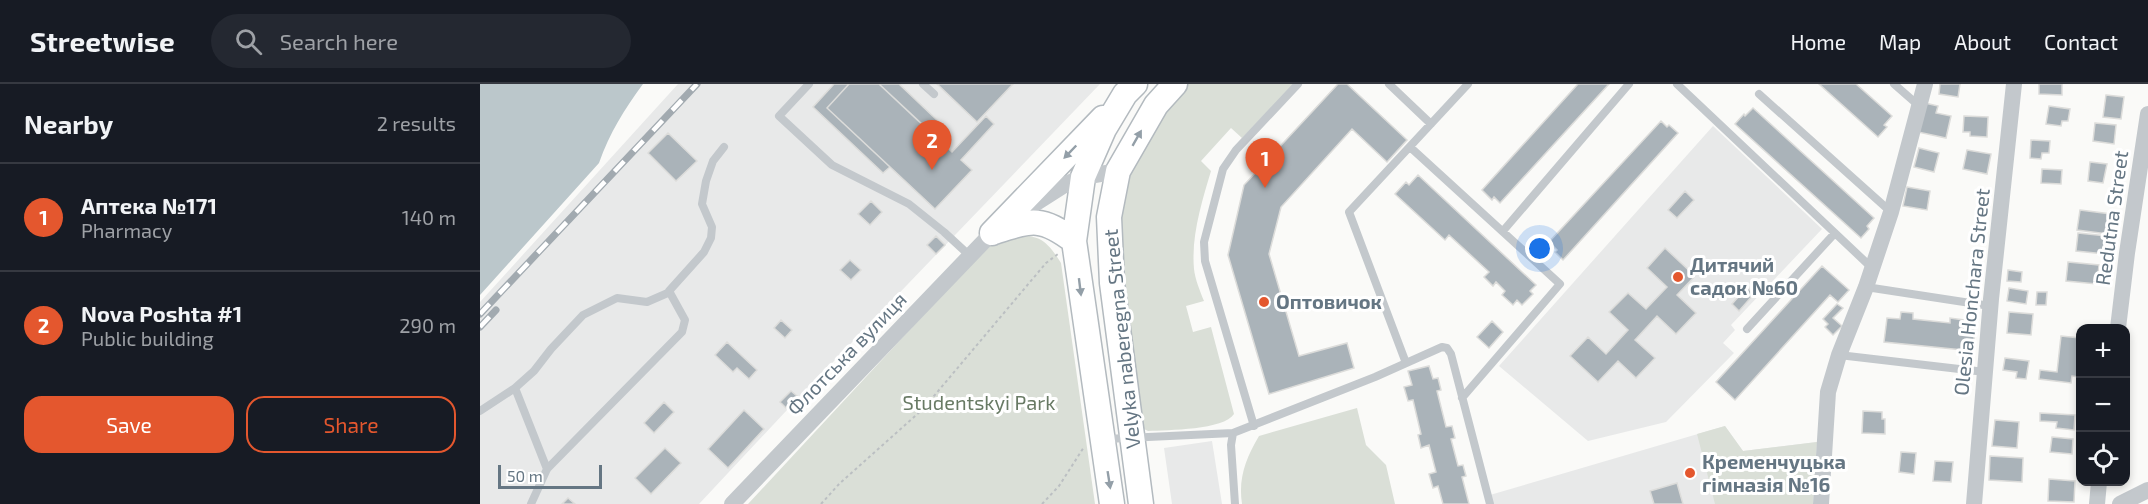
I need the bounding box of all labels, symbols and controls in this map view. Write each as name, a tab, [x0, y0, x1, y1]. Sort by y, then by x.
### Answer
search box	[211, 14, 631, 68]
text: Streetwise	[30, 24, 175, 58]
icon: search	[232, 25, 265, 58]
text: Search here	[280, 28, 398, 54]
text: Home	[1790, 29, 1846, 54]
text: Map	[1879, 29, 1921, 54]
text: About	[1954, 29, 2011, 54]
text: Contact	[2044, 29, 2118, 54]
text: Nearby	[24, 108, 113, 139]
text: 2 results	[377, 111, 456, 135]
pin: 2	[912, 120, 952, 170]
one-way arrow	[1132, 130, 1142, 147]
pin: 1	[1246, 138, 1284, 188]
one-way arrow	[1063, 144, 1077, 159]
street label: Redutna Street	[2090, 148, 2132, 287]
street label: Olesia Honchara Street	[1948, 187, 1994, 397]
text: Аптека №171	[81, 192, 217, 218]
text: 1	[39, 205, 48, 229]
text: 140 m	[402, 205, 456, 229]
text: Pharmacy	[81, 218, 172, 242]
street label: Velyka naberegna Street	[1097, 228, 1144, 450]
your location	[1525, 234, 1554, 263]
place label: Дитячий садок №60	[1690, 252, 1798, 299]
marker: Дитячий садок №60	[1671, 270, 1685, 284]
one-way arrow	[1075, 278, 1084, 297]
street label: Флотська вулиця	[782, 287, 912, 420]
place label: Оптовичок	[1276, 289, 1382, 313]
marker: Оптовичок	[1257, 295, 1271, 309]
text: Nova Poshta #1	[81, 300, 242, 326]
text: 2	[38, 313, 49, 337]
text: 290 m	[399, 313, 456, 337]
map controls	[2076, 324, 2130, 486]
button: +	[2076, 324, 2130, 378]
text: Public building	[81, 326, 214, 350]
button: −	[2076, 378, 2130, 432]
park label: Studentskyi Park	[903, 390, 1055, 414]
button: Save	[24, 396, 234, 453]
button: Share	[246, 396, 456, 453]
button: locate	[2076, 432, 2130, 486]
place label: Кременчуцька гімназія №16	[1702, 449, 1846, 496]
scale bar	[498, 462, 602, 490]
text: 50 m	[507, 466, 543, 485]
marker: Кременчуцька гімназія №16	[1683, 466, 1697, 480]
one-way arrow	[1104, 471, 1113, 490]

